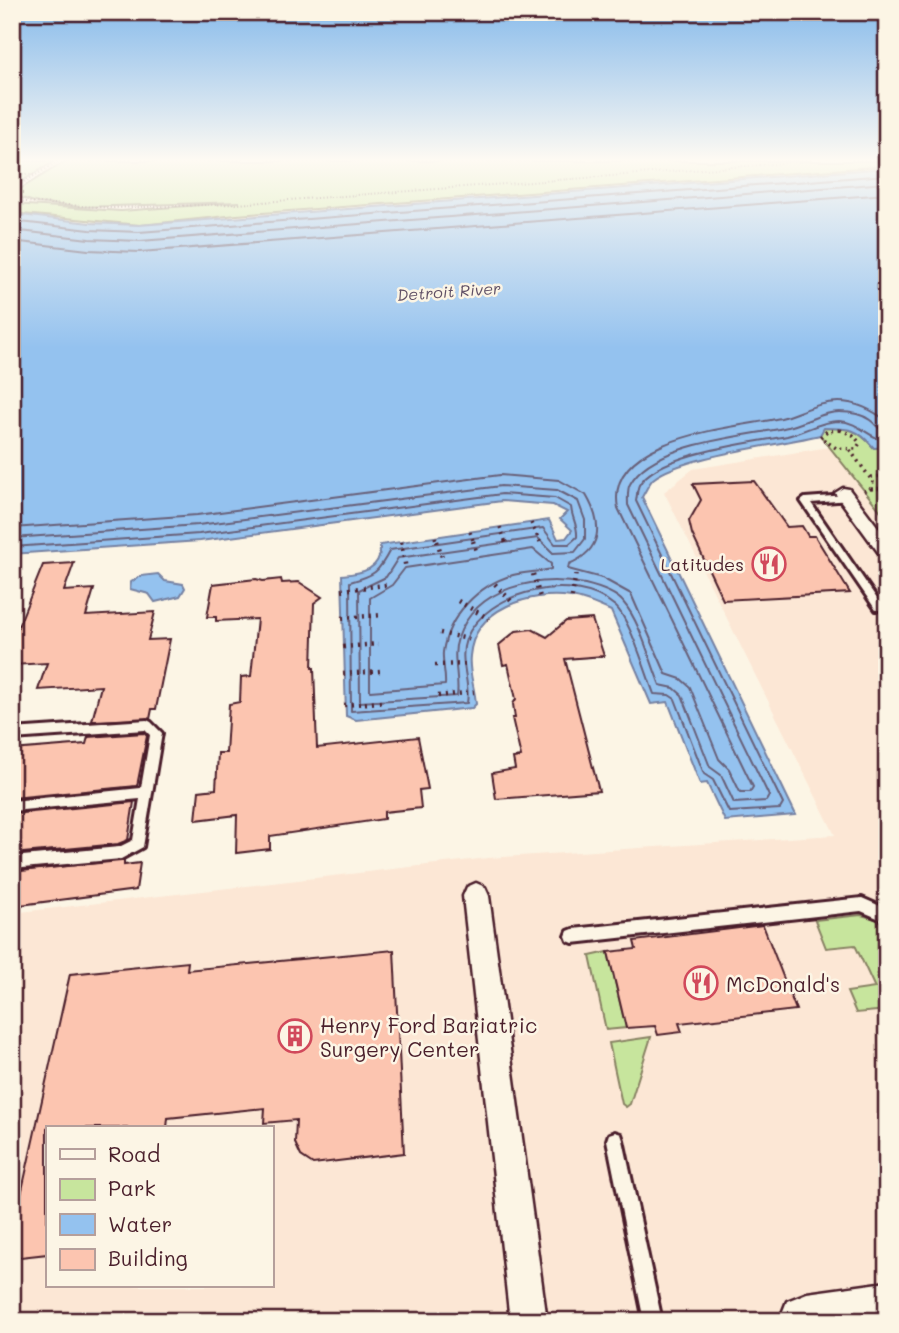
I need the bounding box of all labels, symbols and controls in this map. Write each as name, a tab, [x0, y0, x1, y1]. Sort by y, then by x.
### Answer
water label: Detroit River	[396, 277, 502, 305]
restaurant icon: Latitudes	[750, 545, 788, 583]
place label: Latitudes	[661, 552, 744, 576]
restaurant icon: McDonald's	[682, 964, 720, 1002]
place label: McDonald's	[726, 970, 840, 997]
place label: Henry Ford Bariatric Surgery Center	[320, 1011, 537, 1062]
building icon: Henry Ford Bariatric Surgery Center	[276, 1017, 314, 1055]
legend	[46, 1126, 273, 1288]
text: Road	[108, 1140, 160, 1167]
text: Park	[108, 1174, 156, 1201]
text: Water	[108, 1210, 172, 1237]
text: Building	[108, 1244, 188, 1271]

